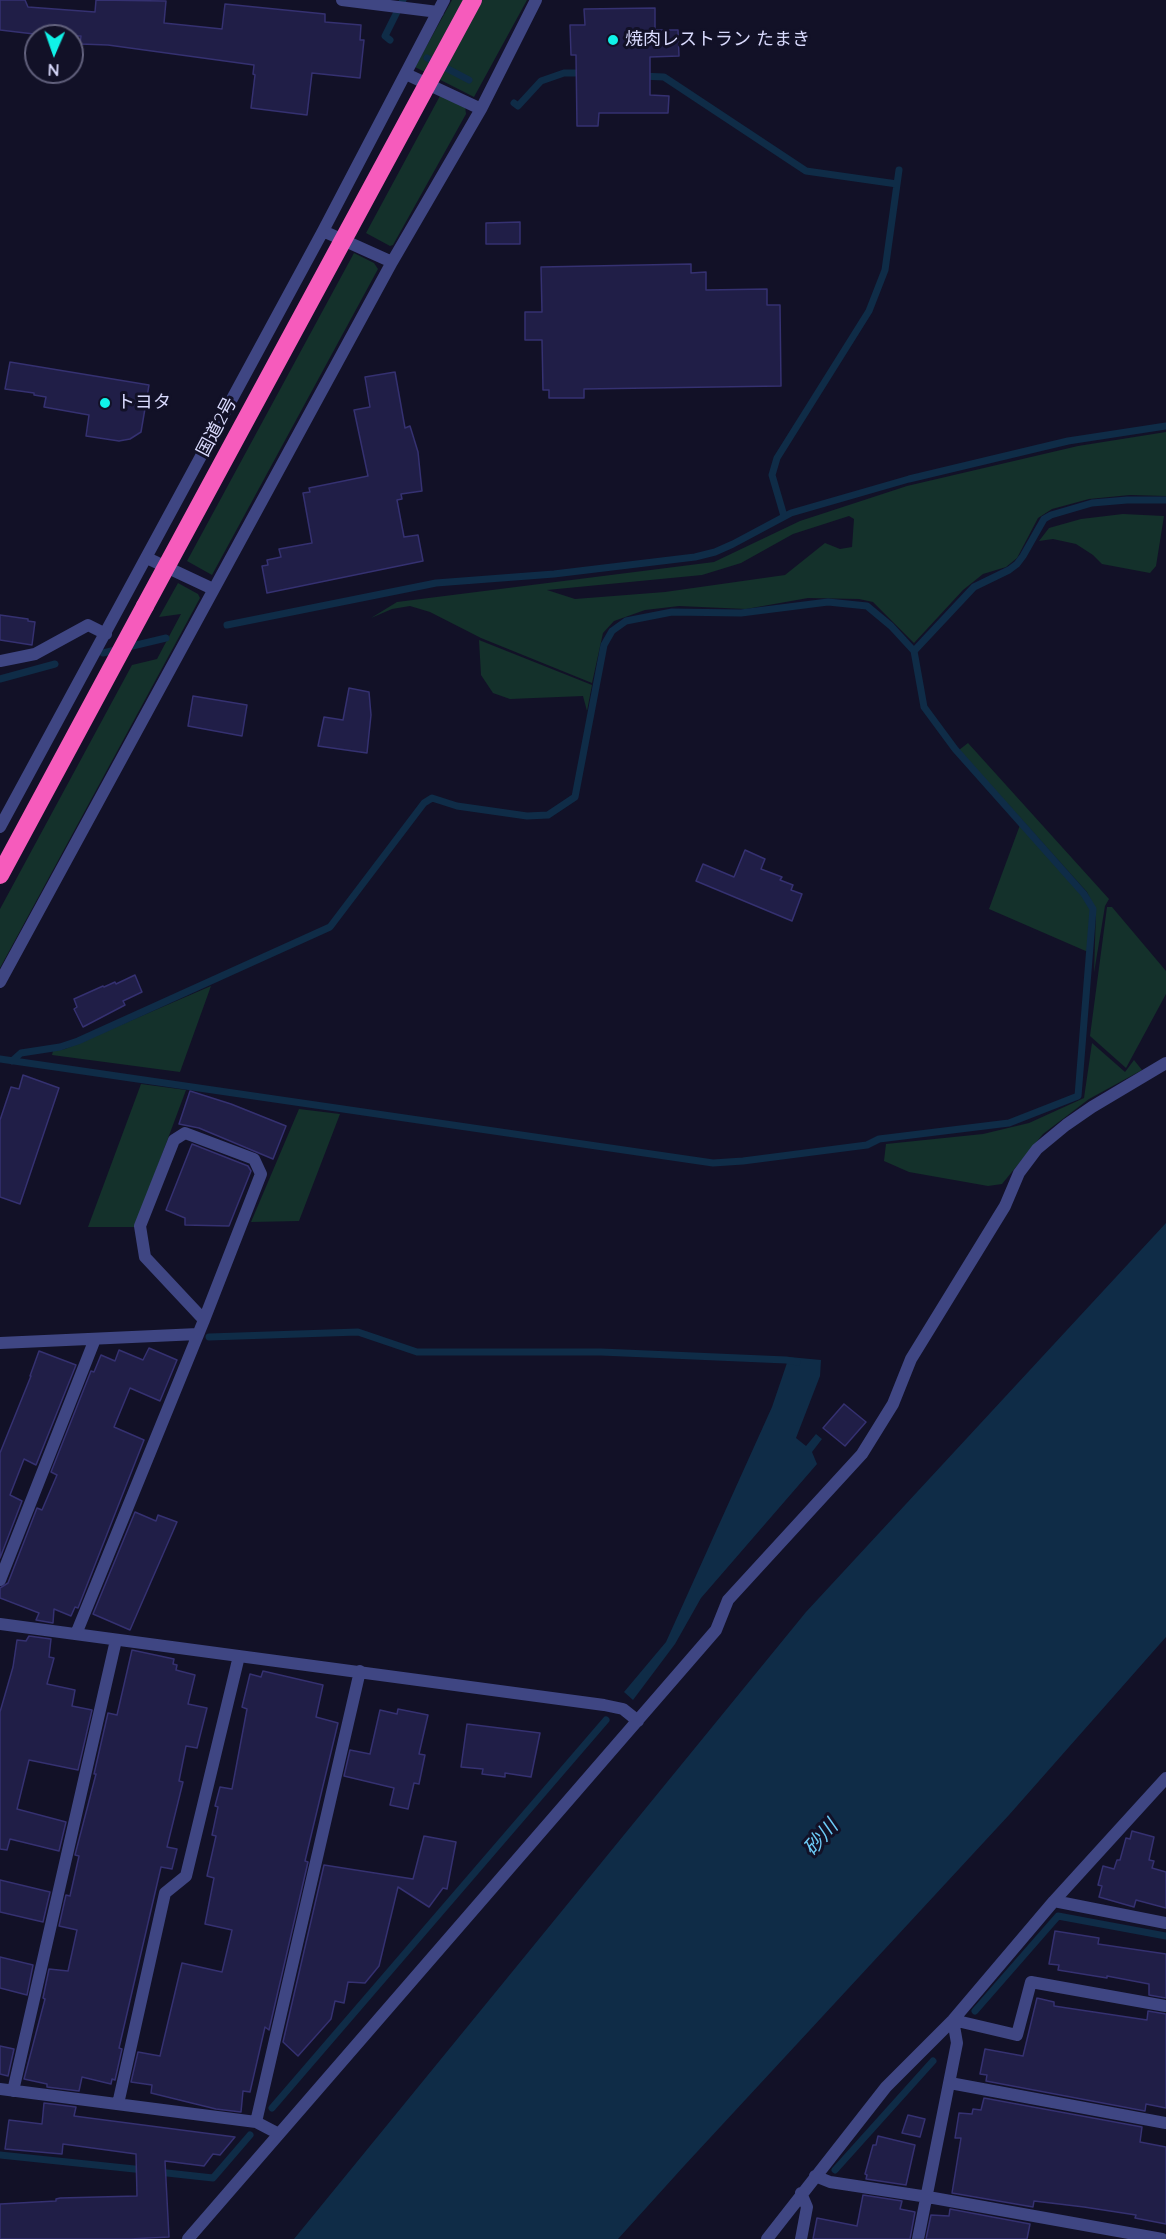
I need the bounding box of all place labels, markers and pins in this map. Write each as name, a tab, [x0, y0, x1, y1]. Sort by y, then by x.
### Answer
place label: 焼肉レストラン たまき	[625, 29, 810, 51]
marker: 焼肉レストラン たまき	[606, 33, 620, 47]
place label: トヨタ	[117, 392, 171, 414]
marker: トヨタ	[98, 396, 112, 410]

